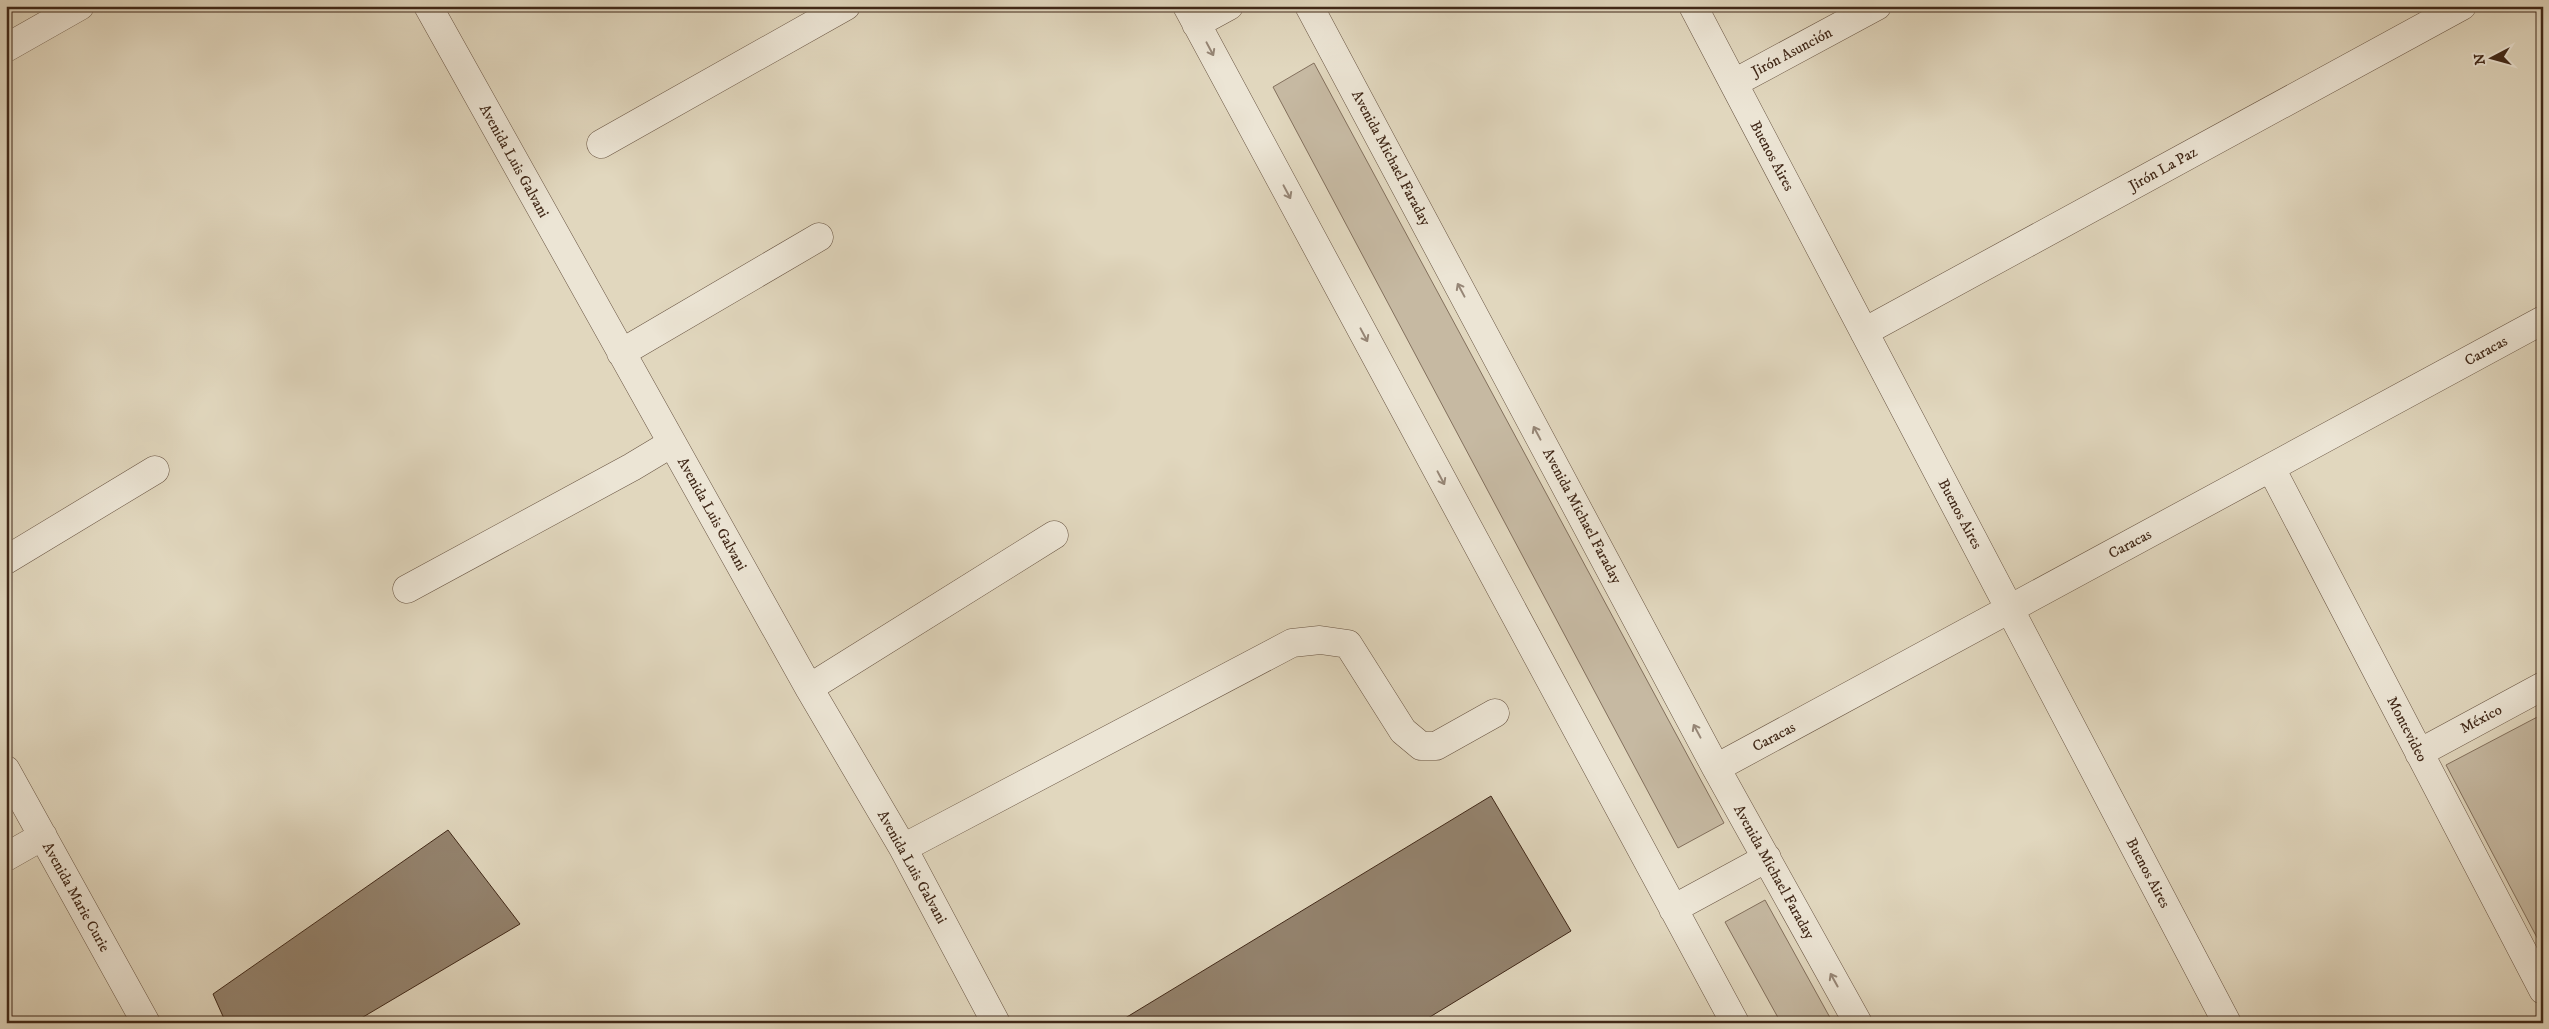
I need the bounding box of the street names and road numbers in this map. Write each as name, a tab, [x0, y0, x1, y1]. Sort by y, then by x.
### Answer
street label: Jirón Asunción	[1747, 23, 1836, 82]
street label: Avenida Michael Faraday	[1347, 87, 1435, 230]
street label: Avenida Luis Galvani	[475, 101, 553, 221]
street label: Buenos Aires	[1746, 118, 1798, 194]
street label: Jirón La Paz	[2124, 142, 2201, 197]
street label: Caracas	[2461, 332, 2511, 370]
street label: Avenida Michael Faraday	[1538, 445, 1626, 588]
street label: Avenida Luis Galvani	[673, 454, 751, 574]
street label: Buenos Aires	[1934, 476, 1986, 552]
street label: Caracas	[2105, 525, 2155, 563]
street label: Montevideo	[2382, 693, 2432, 765]
street label: México	[2457, 700, 2505, 738]
street label: Caracas	[1749, 718, 1799, 756]
street label: Avenida Michael Faraday	[1729, 801, 1819, 943]
street label: Avenida Luis Galvani	[873, 807, 951, 927]
street label: Buenos Aires	[2122, 835, 2174, 911]
street label: Avenida Marie Curie	[38, 839, 114, 955]

